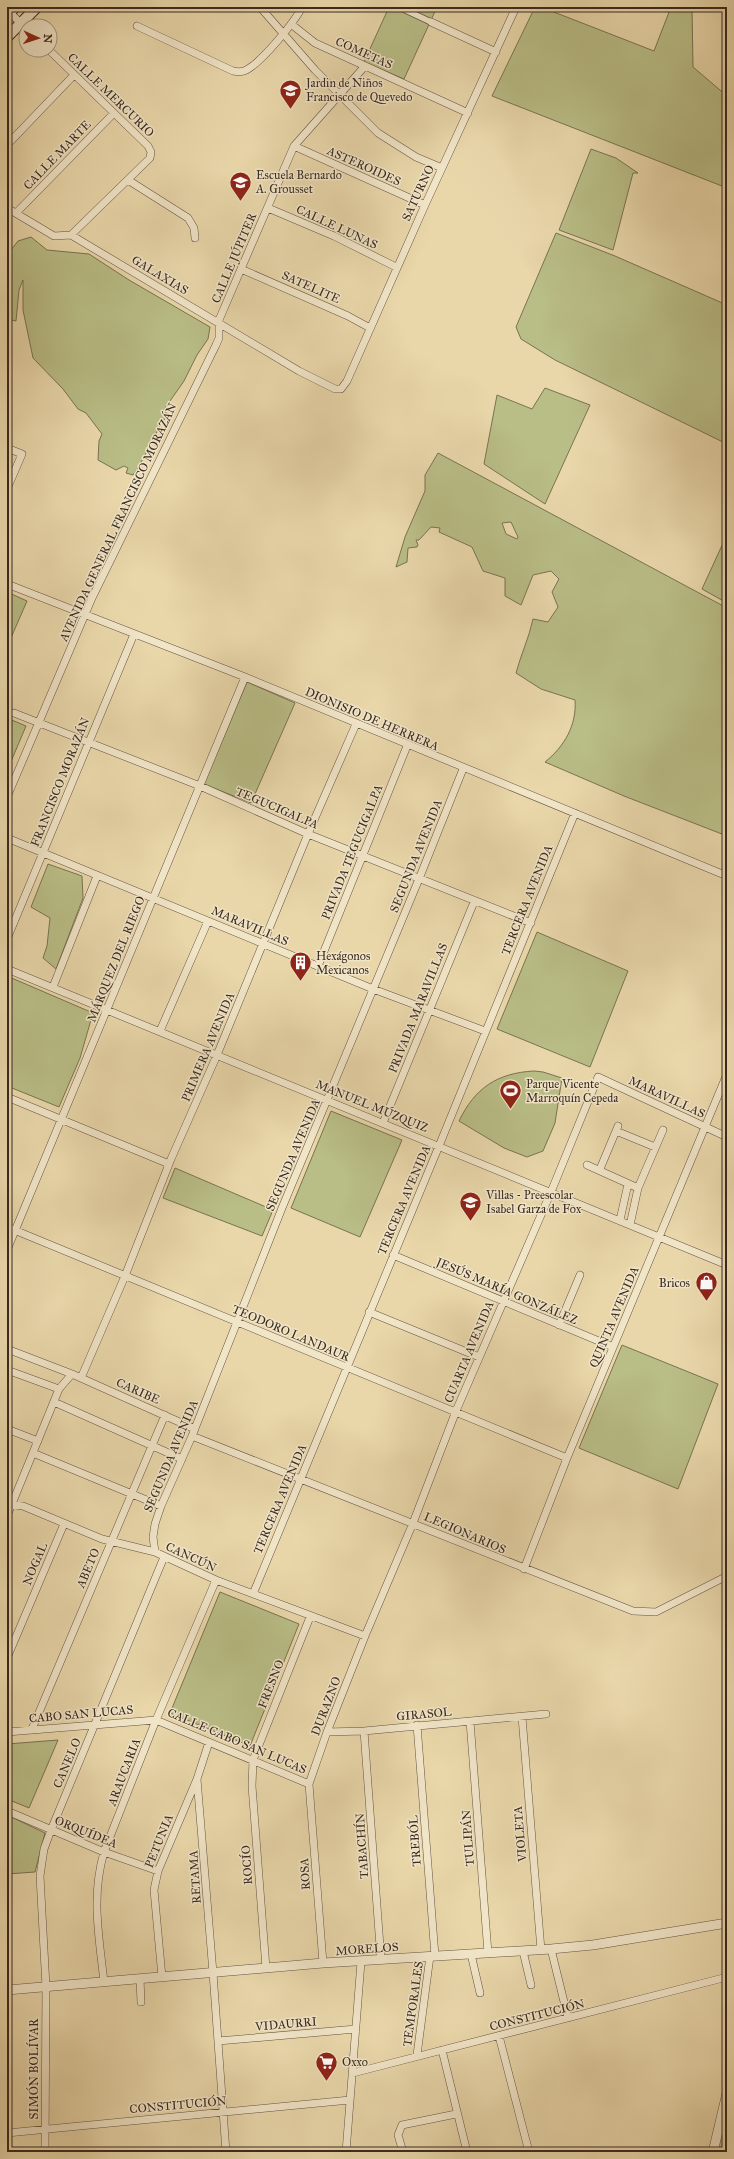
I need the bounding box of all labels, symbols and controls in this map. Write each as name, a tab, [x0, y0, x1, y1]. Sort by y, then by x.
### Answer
north arrow	[18, 18, 58, 58]
text: N	[41, 33, 54, 44]
street label: COMETAS	[333, 34, 395, 72]
street label: CALLE MERCURIO	[65, 50, 157, 140]
place label: Jardin de Niños Francisco de Quevedo	[304, 76, 412, 104]
school or university icon: Jardin de Niños Francisco de Quevedo	[277, 77, 303, 110]
street label: CALLE MARTE	[20, 117, 94, 192]
street label: ASTEROIDES	[324, 143, 403, 188]
street label: SATURNO	[399, 163, 437, 223]
place label: Escuela Bernardo A. Grousset	[255, 168, 342, 196]
school or university icon: Escuela Bernardo A. Grousset	[227, 169, 253, 202]
street label: CALLE LUNAS	[294, 202, 380, 252]
street label: CALLE JÚPITER	[207, 209, 260, 306]
street label: GALAXIAS	[129, 253, 191, 297]
street label: SATELITE	[280, 268, 343, 306]
street label: AVENIDA GENERAL FRANCISCO MORAZÁN	[55, 400, 180, 644]
street label: DIONISIO DE HERRERA	[303, 684, 441, 754]
street label: FRANCISCO MORAZÁN	[27, 715, 92, 849]
street label: PRIVADA TEGUCIGALPA	[318, 782, 386, 922]
street label: TEGUCIGALPA	[234, 784, 320, 832]
street label: SEGUNDA AVENIDA	[387, 797, 445, 915]
street label: TERCERA AVENIDA	[498, 843, 556, 957]
street label: MÁRQUEZ DEL RIEGO	[83, 894, 148, 1024]
street label: MARAVILLAS	[209, 903, 291, 949]
street label: PRIVADA MARAVILLAS	[386, 941, 450, 1075]
place label: Hexágonos Mexicanos	[316, 949, 370, 977]
building icon: Hexágonos Mexicanos	[287, 950, 313, 983]
street label: PRIMERA AVENIDA	[179, 990, 237, 1104]
street label: MARAVILLAS	[627, 1073, 707, 1121]
street label: MANUEL MÚZQUIZ	[314, 1075, 431, 1135]
place label: Parque Vicente Marroquín Cepeda	[526, 1077, 619, 1106]
sports icon: Parque Vicente Marroquín Cepeda	[497, 1078, 523, 1111]
street label: SEGUNDA AVENIDA	[263, 1097, 323, 1213]
street label: TERCERA AVENIDA	[375, 1143, 433, 1257]
place label: Villas - Preescolar Isabel Garza de Fox	[485, 1188, 582, 1216]
school or university icon: Villas - Preescolar Isabel Garza de Fox	[457, 1189, 483, 1222]
street label: JESÚS MARÍA GONZÁLEZ	[432, 1252, 581, 1328]
street label: QUINTA AVENIDA	[586, 1264, 642, 1370]
shop icon: Bricos	[693, 1270, 719, 1303]
place label: Bricos	[659, 1276, 690, 1290]
street label: CUARTA AVENIDA	[441, 1299, 497, 1405]
street label: TEODORO LANDAUR	[230, 1302, 352, 1364]
street label: CARIBE	[114, 1375, 162, 1407]
street label: SEGUNDA AVENIDA	[141, 1398, 201, 1514]
street label: TERCERA AVENIDA	[251, 1442, 309, 1556]
street label: LEGIONARIOS	[422, 1509, 508, 1557]
street label: CANCÚN	[163, 1537, 219, 1575]
street label: NOGAL	[20, 1540, 50, 1587]
street label: ABETO	[73, 1546, 103, 1591]
street label: FRESNO	[255, 1658, 287, 1710]
street label: DURAZNO	[308, 1675, 344, 1737]
street label: CABO SAN LUCAS	[28, 1702, 134, 1726]
street label: CALLE CABO SAN LUCAS	[165, 1705, 309, 1777]
street label: GIRASOL	[396, 1705, 452, 1723]
street label: CANELO	[50, 1736, 84, 1790]
street label: ARAUCARIA	[104, 1736, 143, 1809]
street label: VIOLETA	[511, 1806, 529, 1863]
street label: TULIPÁN	[458, 1809, 477, 1867]
street label: ORQUÍDEA	[53, 1811, 120, 1851]
street label: PETUNIA	[142, 1812, 176, 1870]
street label: TABACHÍN	[351, 1813, 371, 1879]
street label: TREBÓL	[404, 1815, 424, 1867]
street label: ROCÍO	[237, 1845, 255, 1885]
street label: RETAMA	[186, 1850, 204, 1904]
street label: ROSA	[297, 1857, 313, 1891]
street label: MORELOS	[335, 1940, 399, 1958]
street label: TEMPORALES	[400, 1960, 426, 2048]
street label: CONSTITUCIÓN	[488, 1994, 586, 2034]
street label: VIDAURRI	[254, 2014, 317, 2034]
street label: SIMÓN BOLÍVAR	[25, 2018, 41, 2120]
supermarket icon: Oxxo	[314, 2049, 340, 2082]
place label: Oxxo	[342, 2055, 368, 2069]
street label: CONSTITUCIÓN	[129, 2092, 227, 2116]

